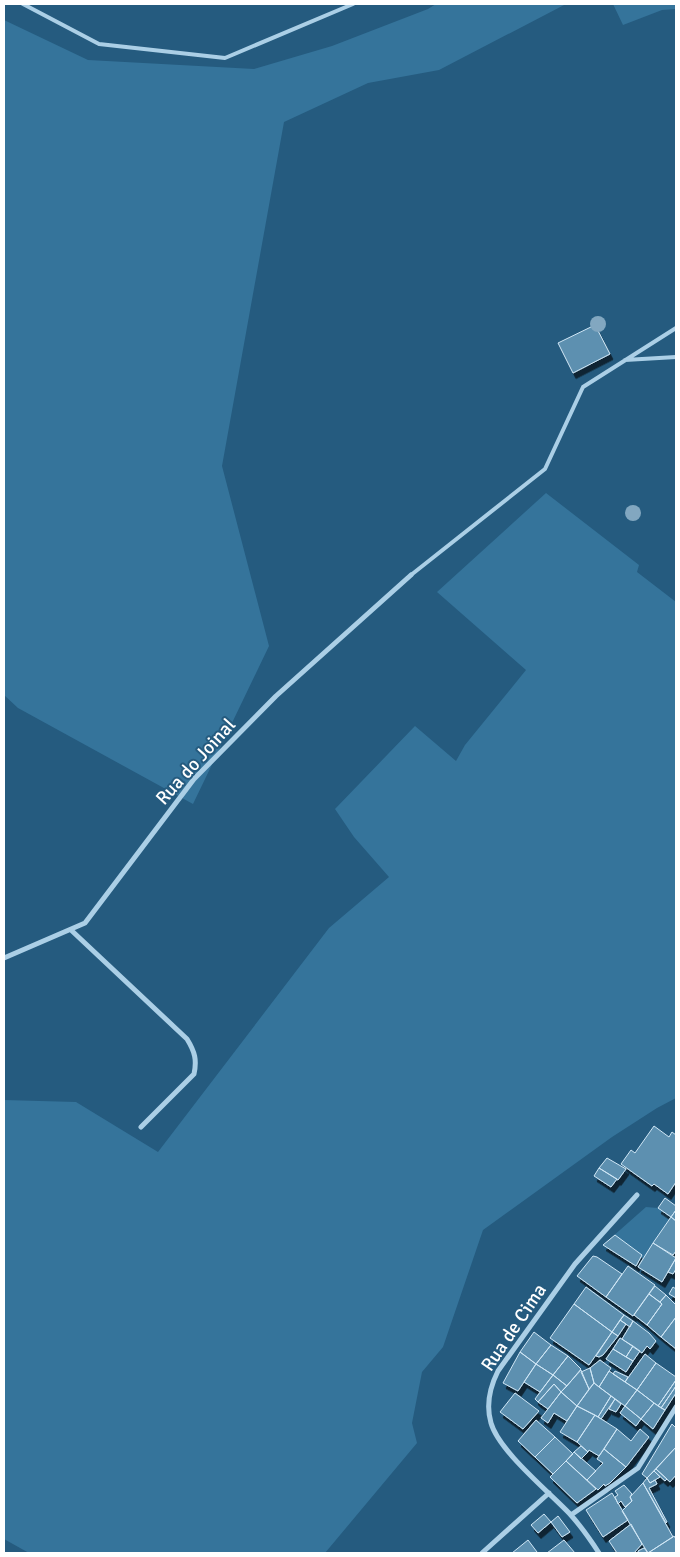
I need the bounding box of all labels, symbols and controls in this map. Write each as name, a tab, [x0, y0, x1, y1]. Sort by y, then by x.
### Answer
street label: Rua do Joinal	[151, 713, 241, 810]
street label: Rua de Cima	[476, 1279, 552, 1376]

